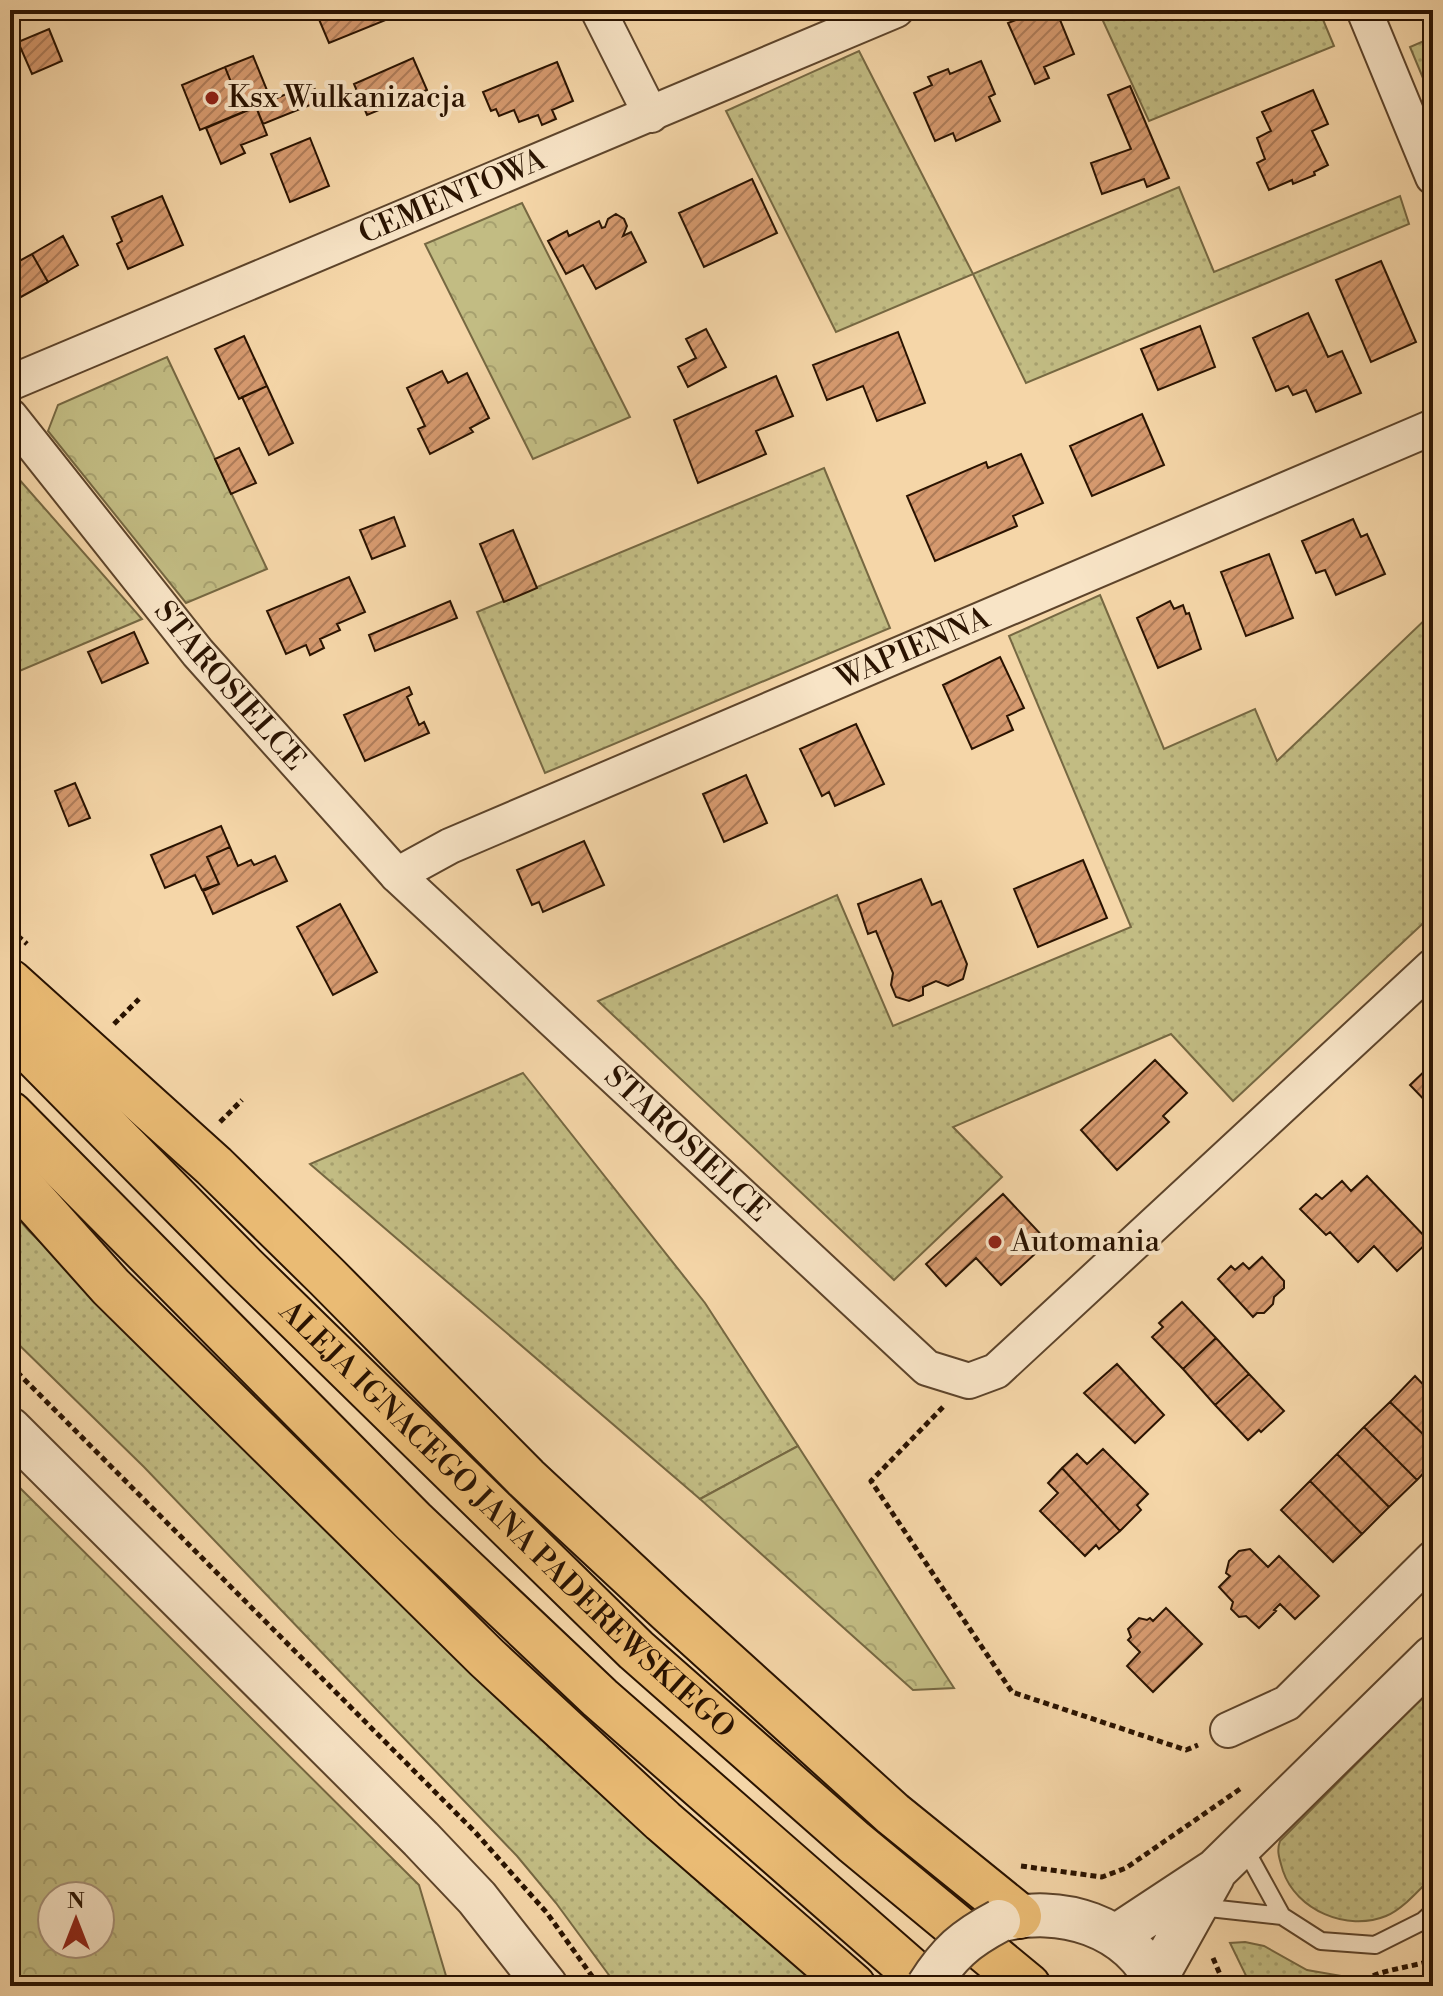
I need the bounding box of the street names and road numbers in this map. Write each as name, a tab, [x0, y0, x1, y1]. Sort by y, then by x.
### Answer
street label: CEMENTOWA	[353, 140, 553, 253]
street label: STAROSIELCE	[145, 594, 313, 779]
street label: WAPIENNA	[830, 599, 997, 698]
street label: STAROSIELCE	[596, 1058, 777, 1230]
street label: ALEJA IGNACEGO JANA PADEREWSKIEGO	[270, 1292, 743, 1747]

